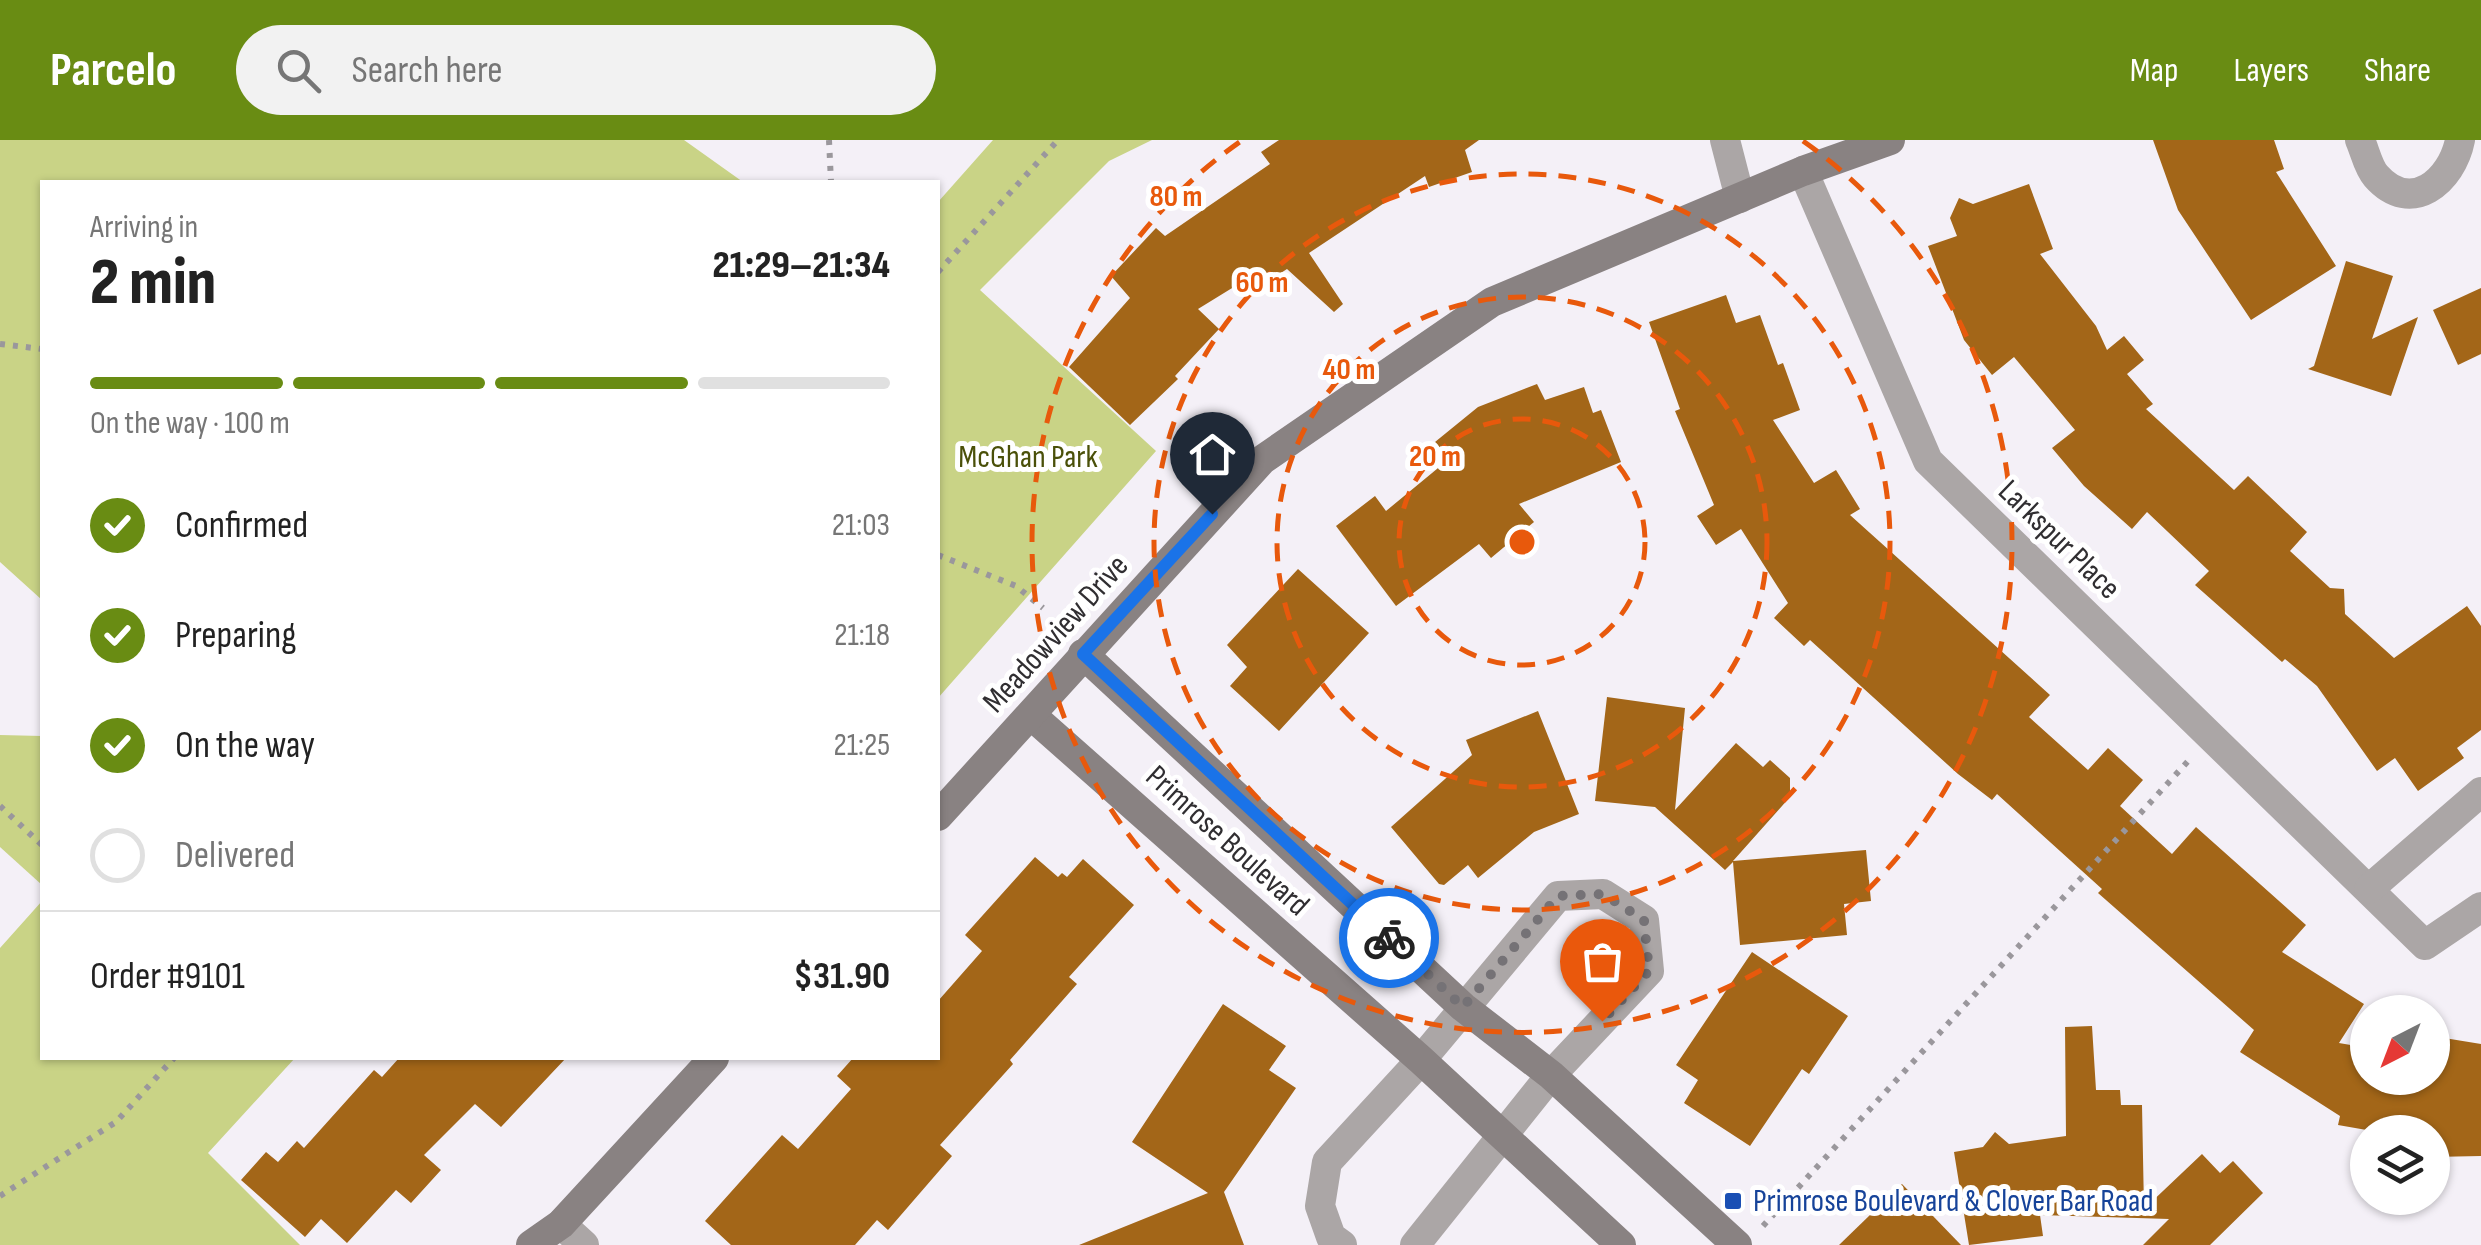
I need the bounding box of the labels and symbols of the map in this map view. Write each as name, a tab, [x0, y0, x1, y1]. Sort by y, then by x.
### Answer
text: 80 m	[1149, 179, 1203, 215]
text: 60 m	[1236, 265, 1288, 301]
text: 40 m	[1323, 352, 1375, 388]
pin	[1170, 412, 1255, 515]
park label: McGhan Park	[958, 438, 1098, 477]
text: 20 m	[1409, 439, 1461, 475]
street label: Larkspur Place	[1990, 472, 2128, 608]
centre of rings	[1504, 524, 1540, 560]
street label: Meadowview Drive	[975, 547, 1137, 721]
street label: Primrose Boulevard	[1137, 757, 1317, 925]
courier	[1339, 888, 1439, 988]
pin	[1560, 919, 1645, 1022]
north arrow	[2350, 995, 2450, 1095]
place label: Primrose Boulevard & Clover Bar Road	[1753, 1182, 2154, 1221]
marker: Primrose Boulevard & Clover Bar Road	[1722, 1190, 1744, 1212]

